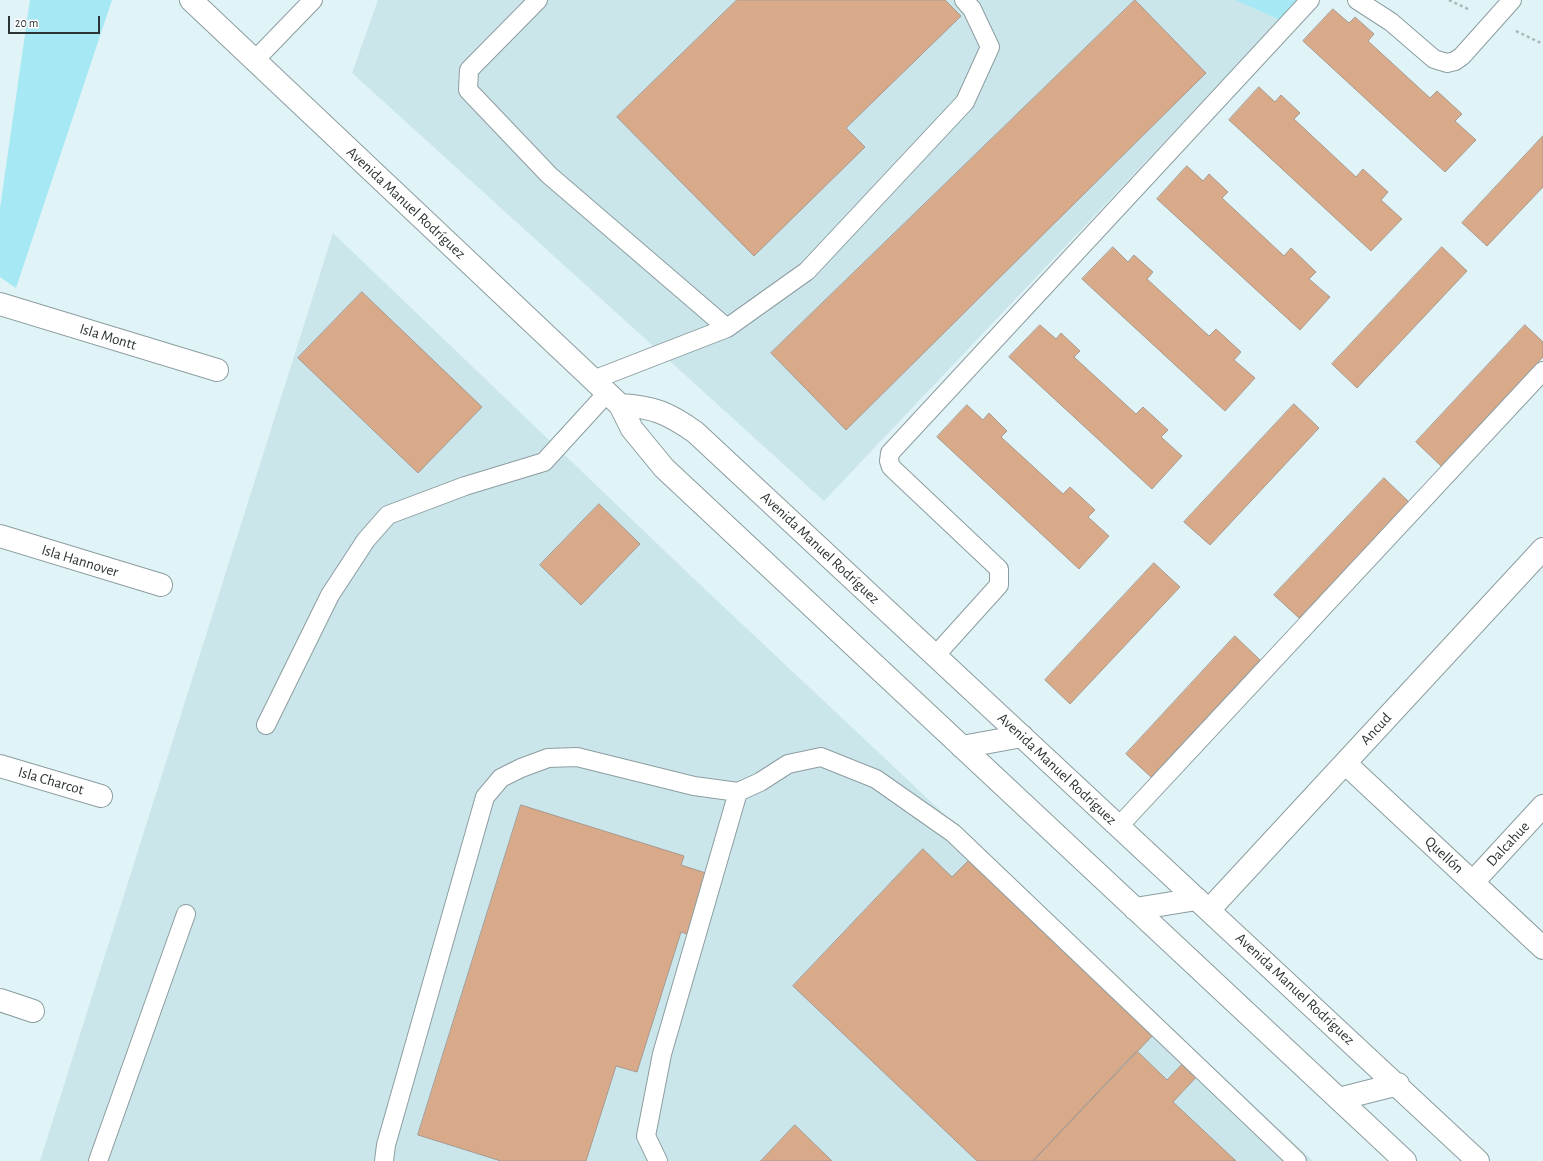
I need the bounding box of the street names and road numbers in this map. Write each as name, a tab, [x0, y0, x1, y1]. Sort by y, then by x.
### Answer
street label: Avenida Manuel Rodríguez	[343, 143, 469, 263]
street label: Isla Montt	[77, 320, 139, 354]
street label: Avenida Manuel Rodríguez	[757, 488, 883, 608]
street label: Isla Hannover	[39, 541, 121, 581]
street label: Avenida Manuel Rodríguez	[994, 709, 1120, 829]
street label: Ancud	[1357, 709, 1395, 749]
street label: Isla Charcot	[16, 763, 86, 799]
street label: Dalcahue	[1483, 818, 1533, 870]
street label: Quellón	[1421, 833, 1467, 877]
street label: Avenida Manuel Rodríguez	[1232, 929, 1358, 1049]

